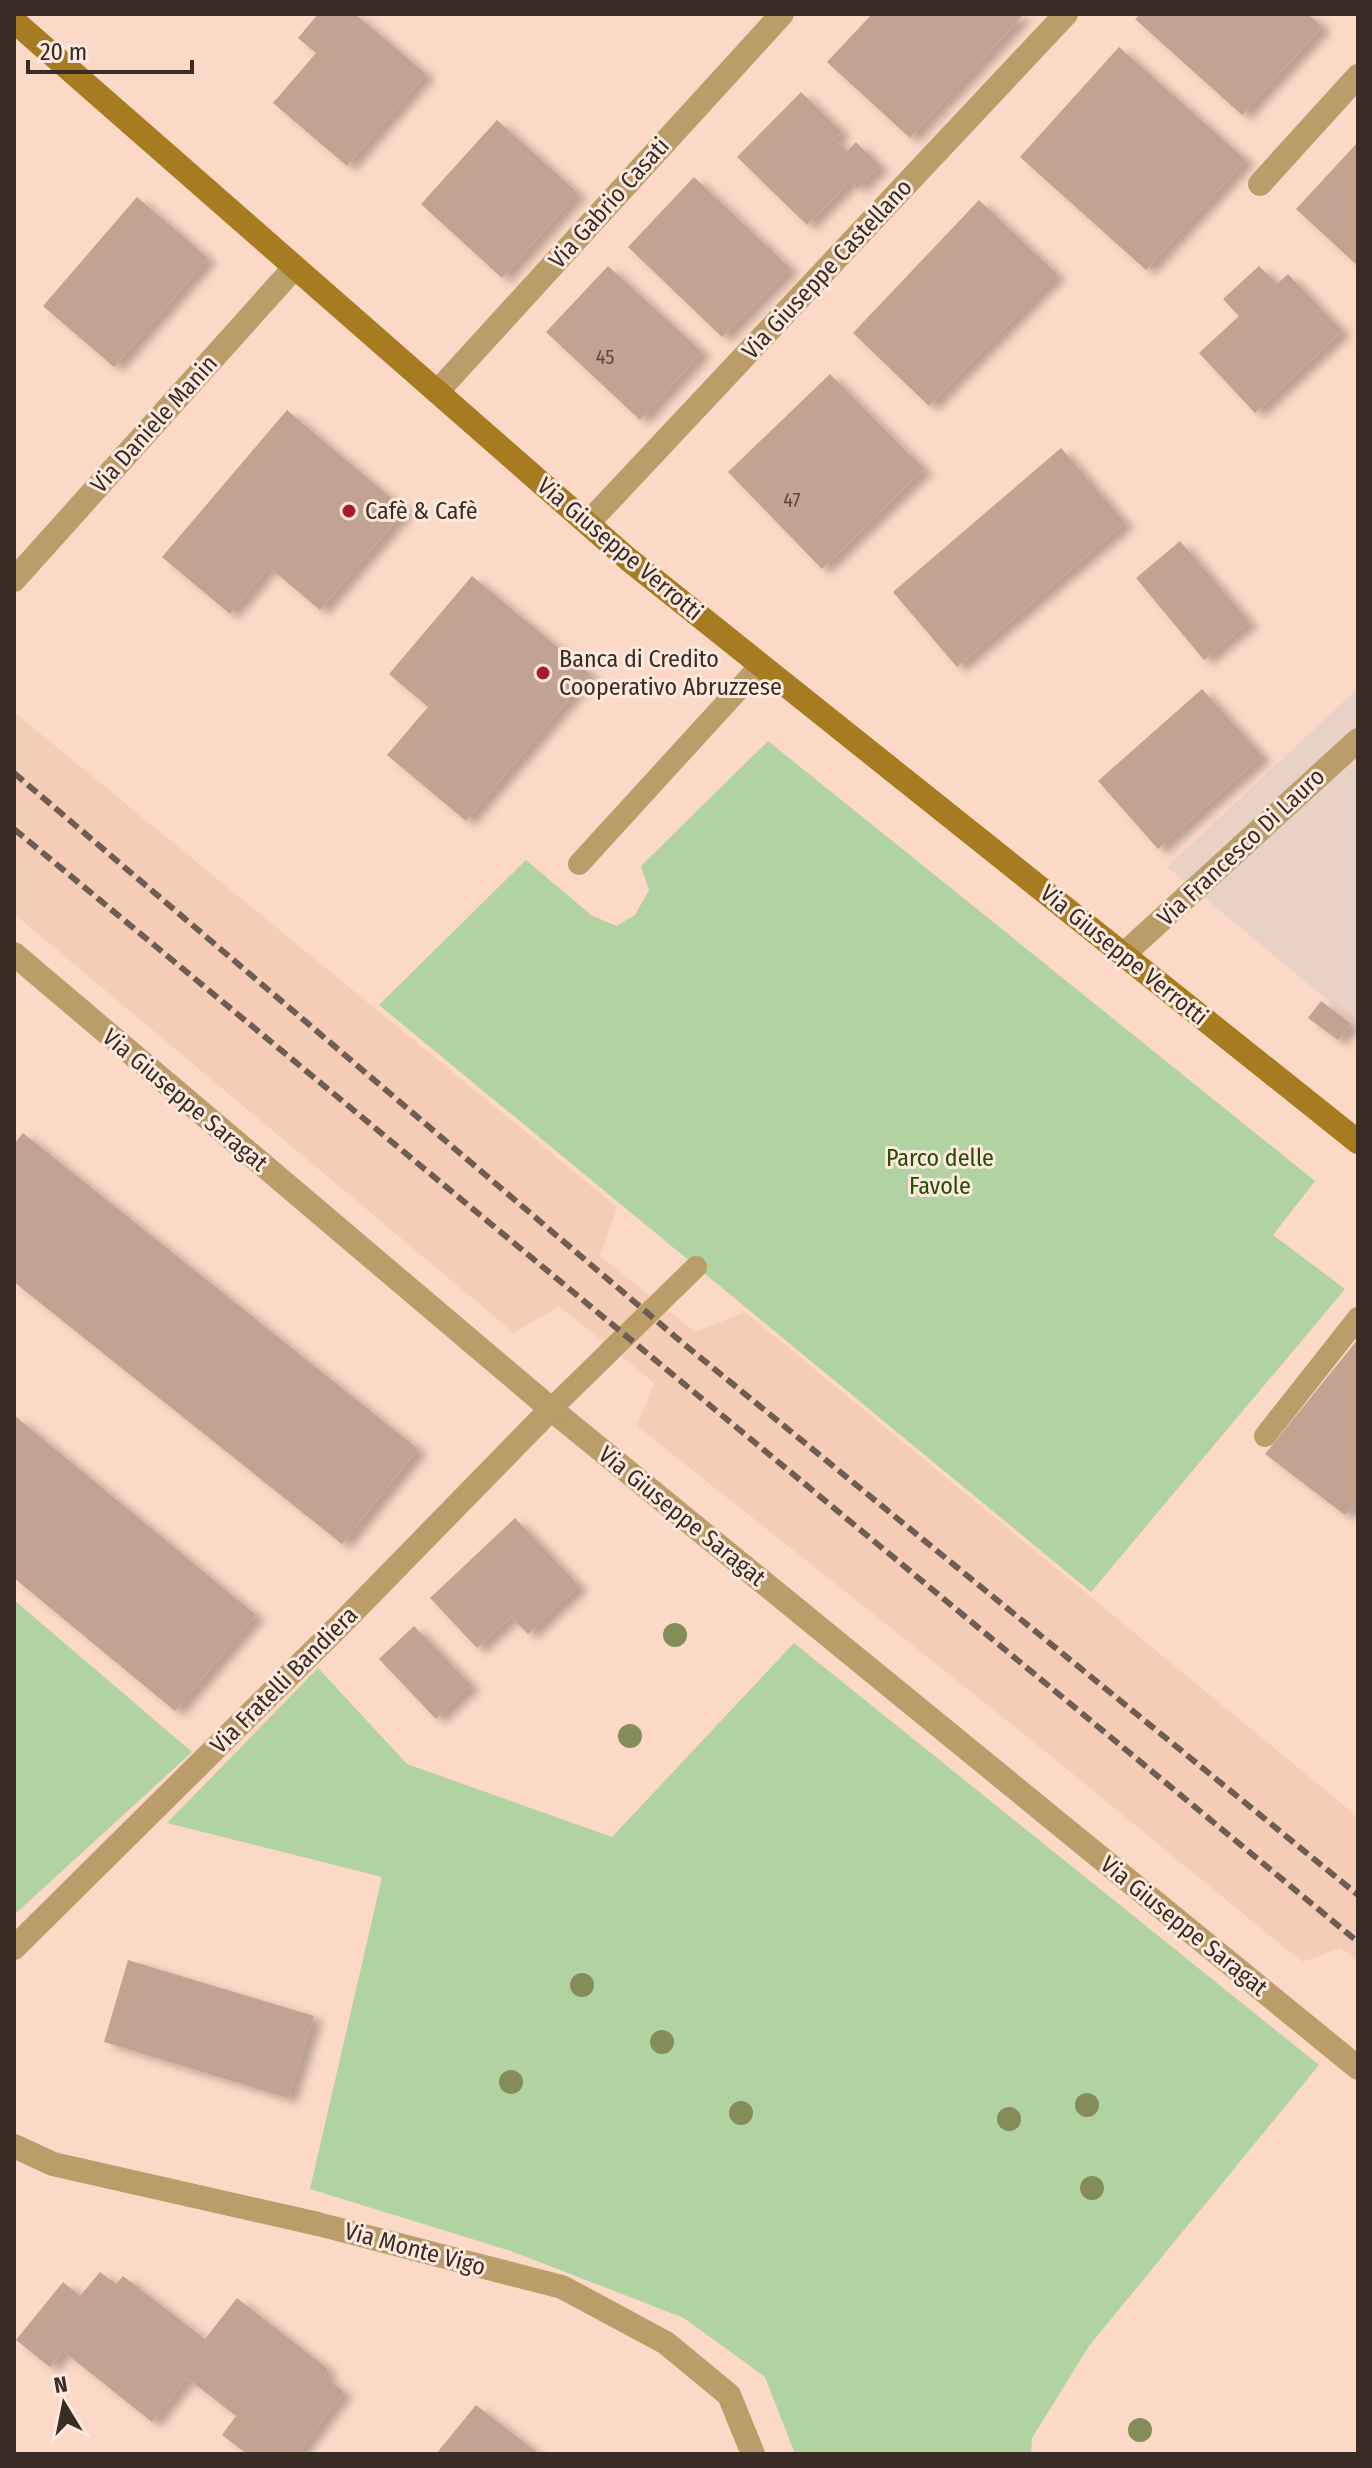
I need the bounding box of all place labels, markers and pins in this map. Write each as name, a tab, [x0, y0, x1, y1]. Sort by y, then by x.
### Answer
place label: Cafè & Cafè	[365, 497, 478, 525]
marker: Cafè & Cafè	[340, 502, 358, 520]
place label: Banca di Credito Cooperativo Abruzzese	[559, 645, 782, 701]
marker: Banca di Credito Cooperativo Abruzzese	[534, 664, 552, 682]

